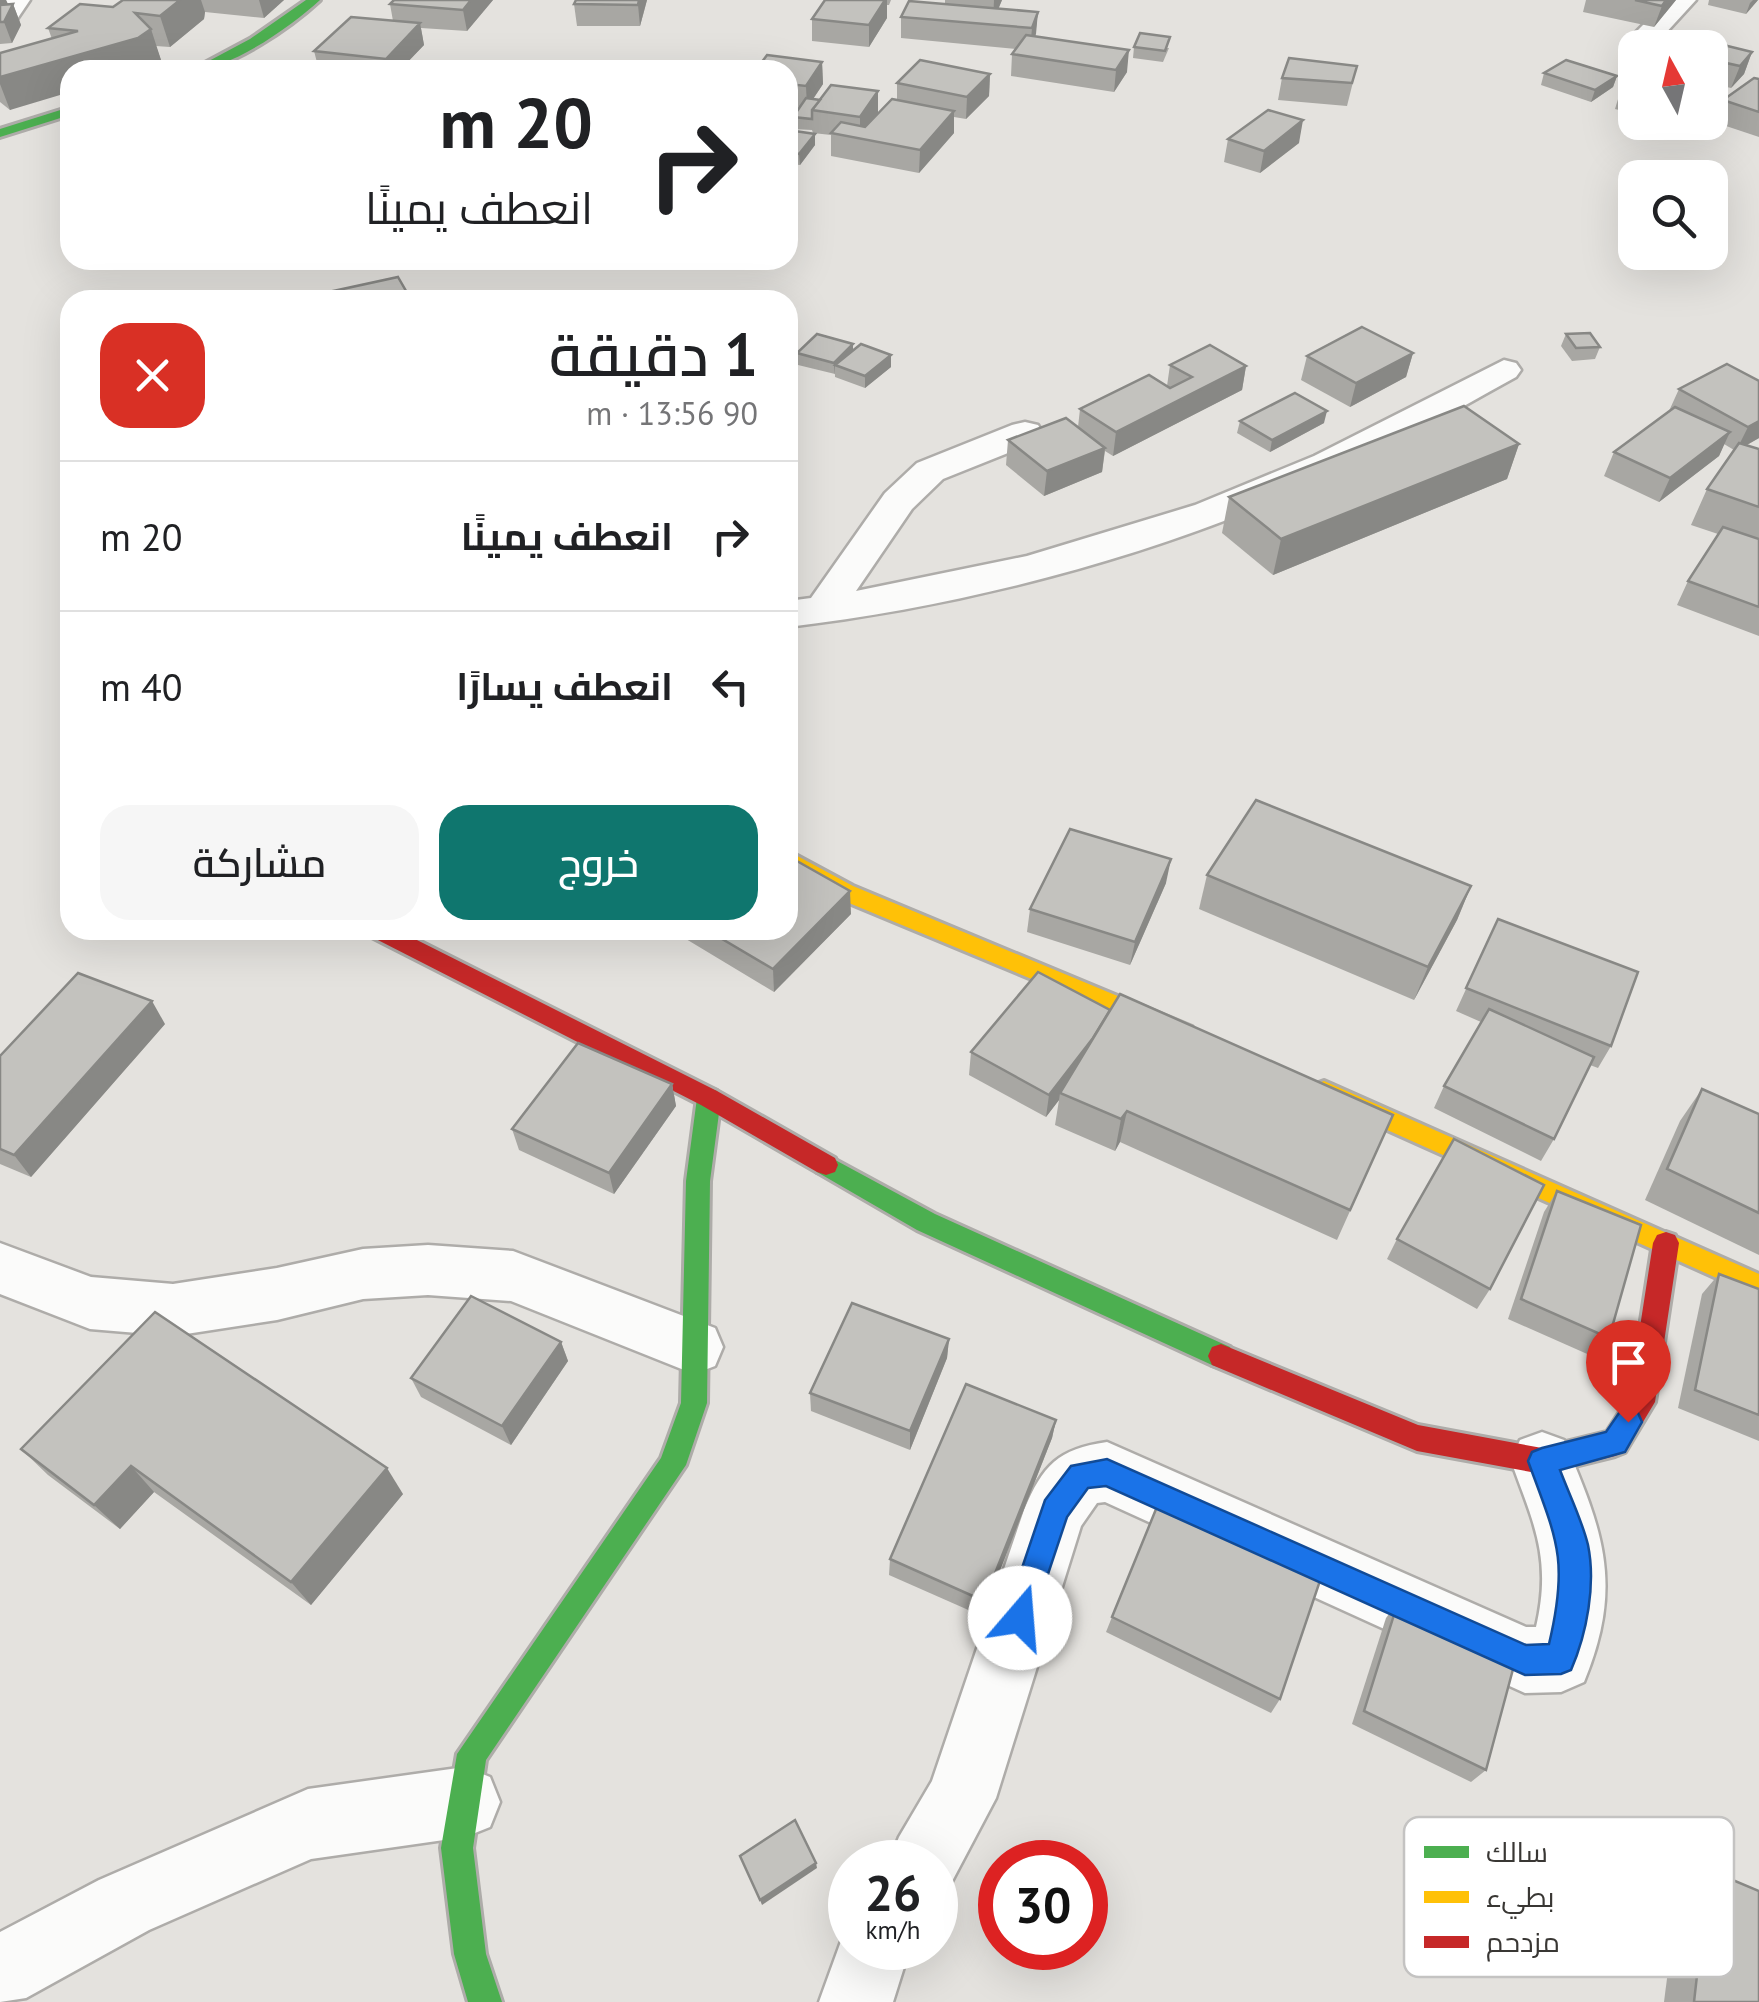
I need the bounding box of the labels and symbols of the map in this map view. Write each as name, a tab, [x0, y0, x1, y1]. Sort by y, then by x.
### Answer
north arrow	[1618, 30, 1728, 140]
pin	[1586, 1320, 1671, 1423]
position arrow	[968, 1566, 1072, 1670]
legend	[1404, 1817, 1734, 1977]
text: سالك	[1486, 1833, 1548, 1870]
speed limit sign: 30	[978, 1840, 1108, 1970]
text: بطيء	[1486, 1878, 1554, 1919]
text: مزدحم	[1486, 1923, 1560, 1962]

